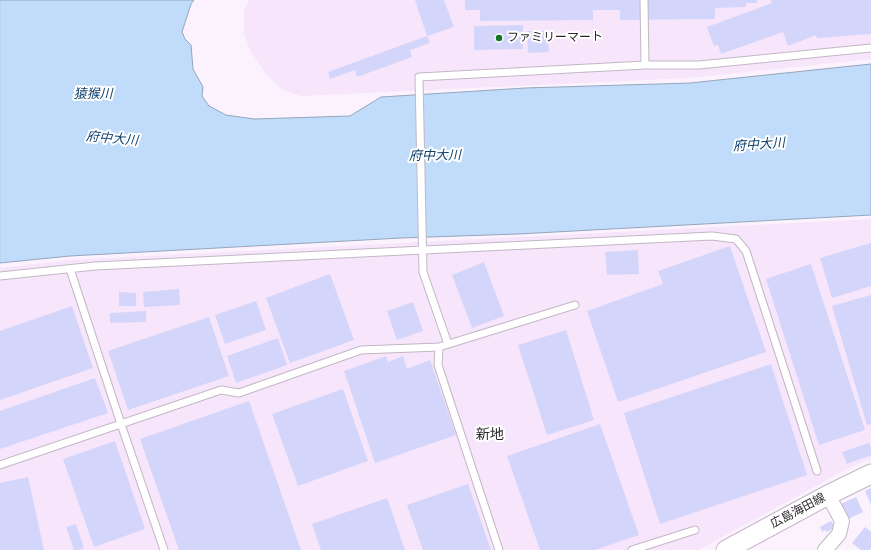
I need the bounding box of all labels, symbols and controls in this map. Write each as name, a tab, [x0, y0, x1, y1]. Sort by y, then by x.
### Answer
place label: ファミリーマート	[507, 31, 603, 45]
marker: ファミリーマート	[494, 33, 504, 43]
water label: 猿猴川	[74, 86, 112, 102]
water label: 府中大川	[85, 129, 139, 149]
water label: 府中大川	[733, 135, 785, 155]
water label: 府中大川	[409, 148, 461, 164]
district label: 新地	[476, 427, 504, 443]
street label: 広島海田線	[768, 491, 828, 531]

